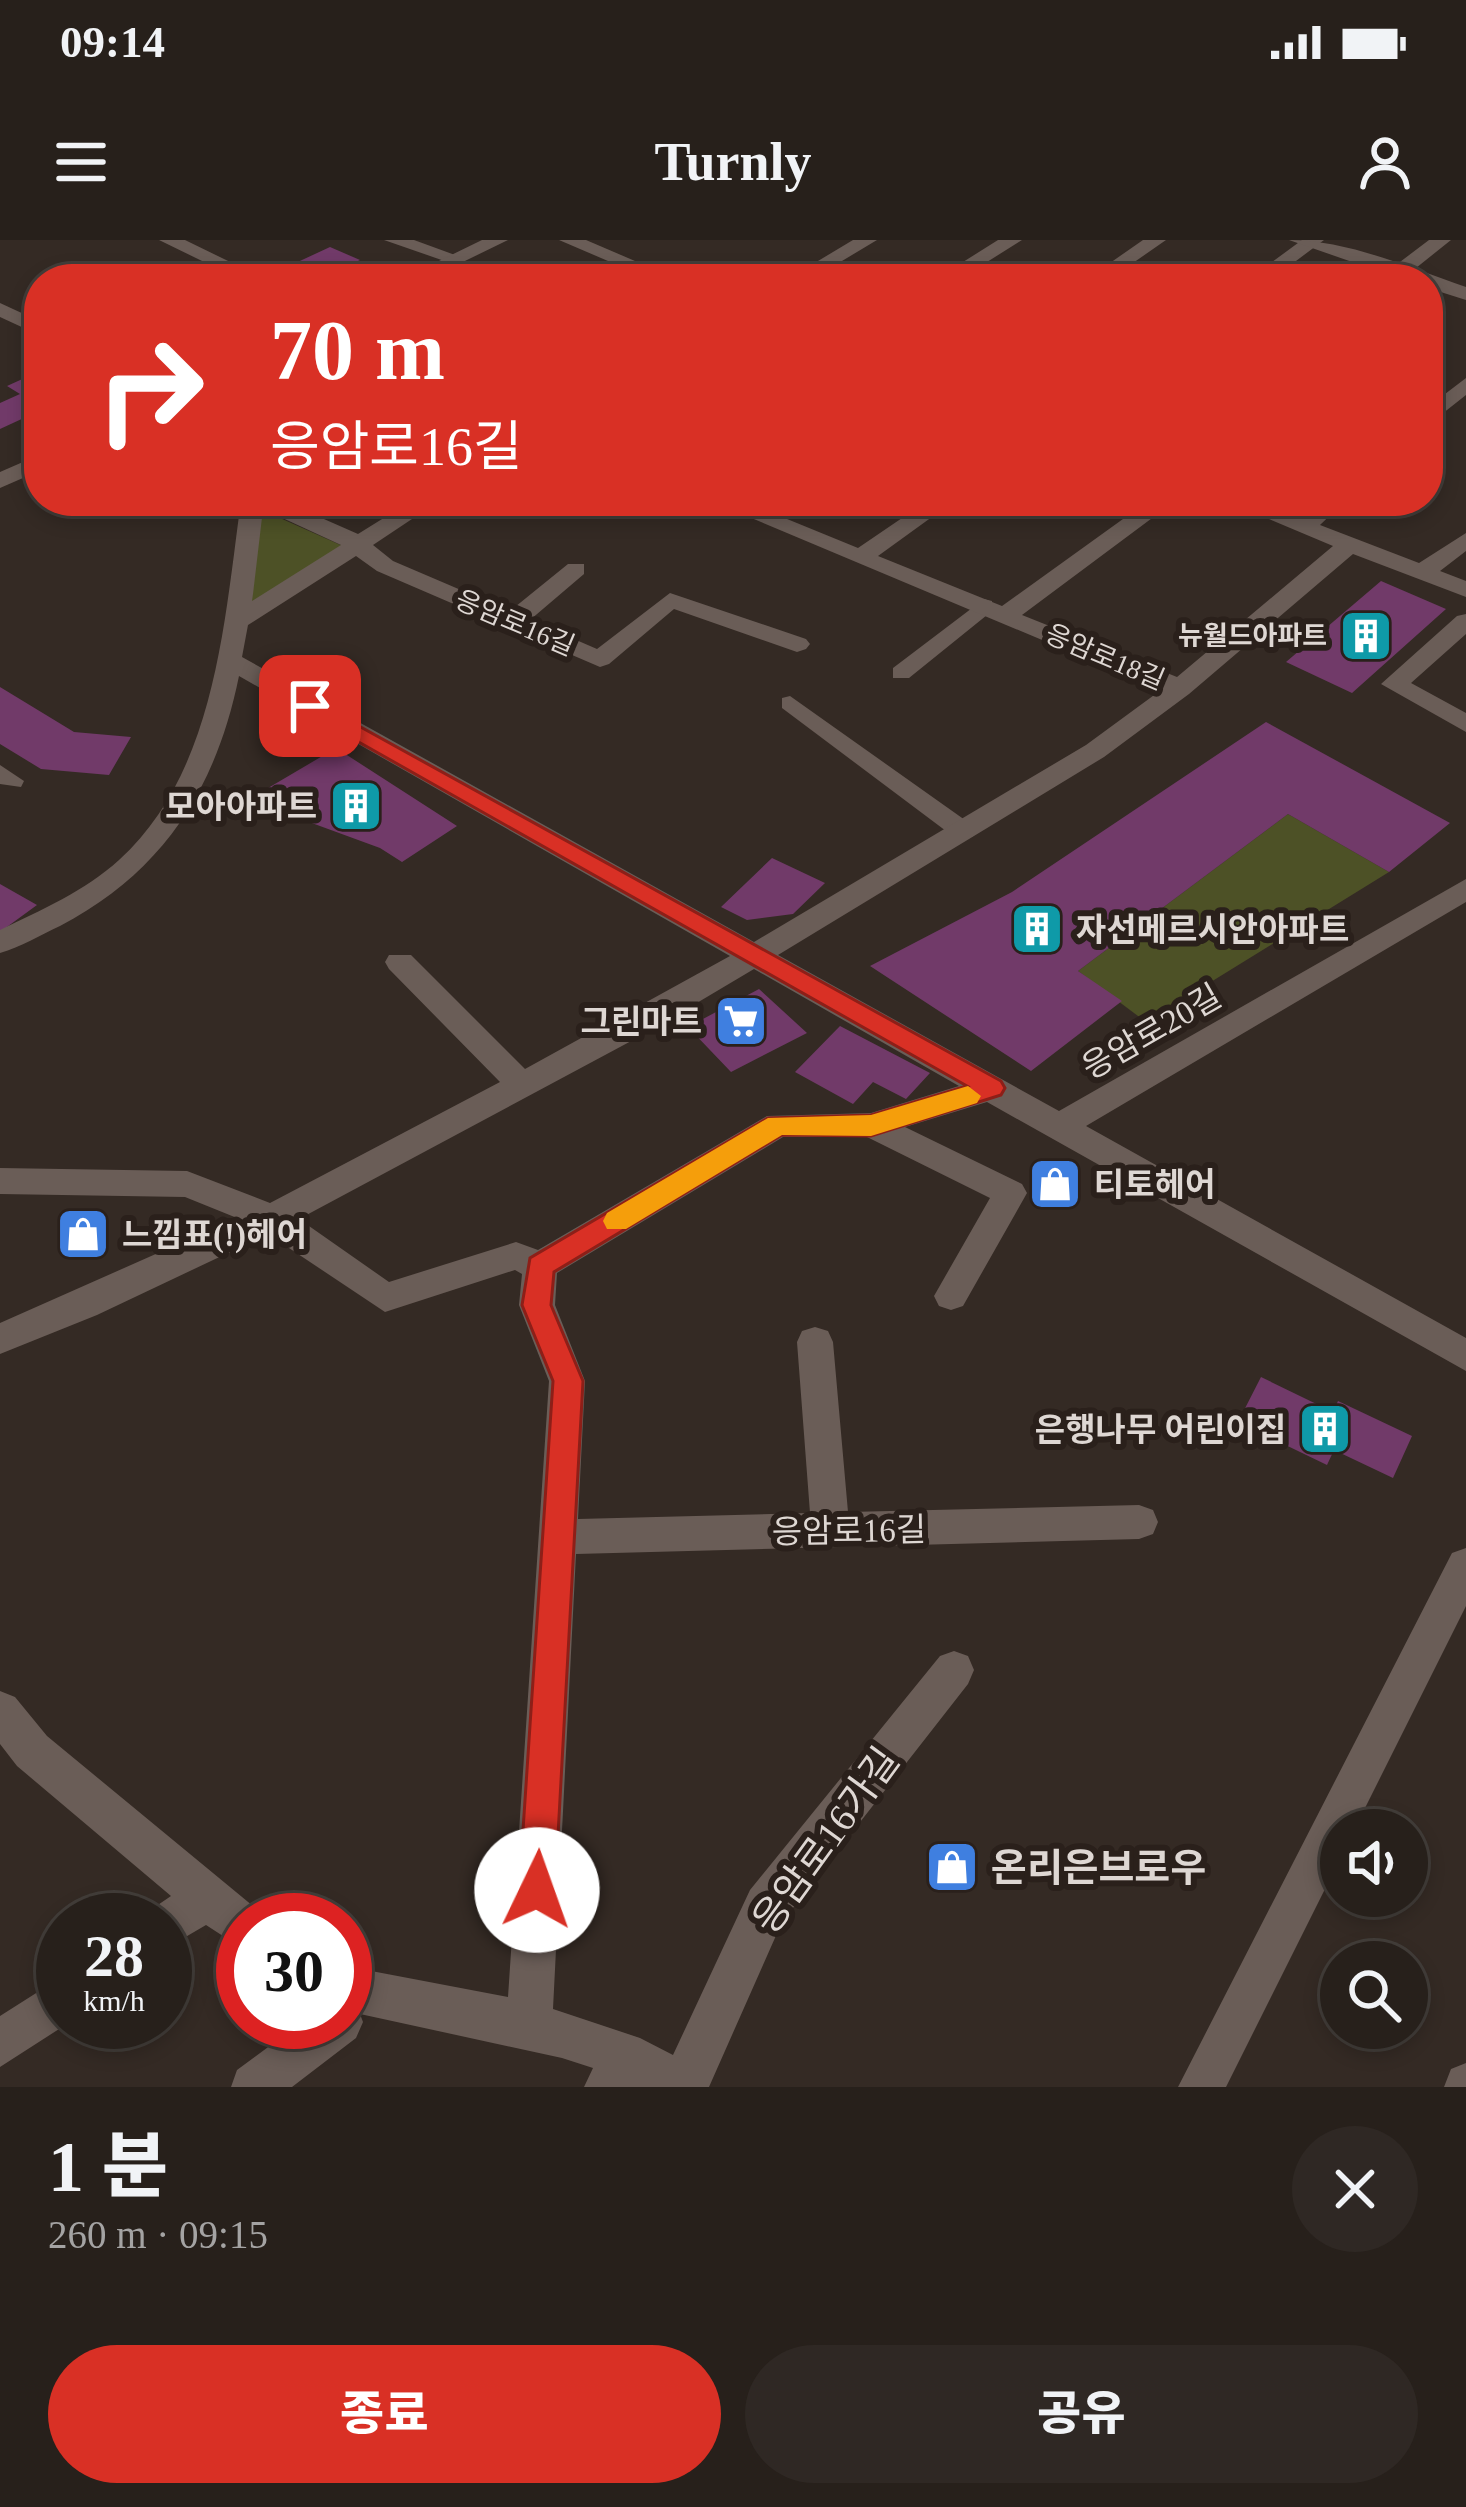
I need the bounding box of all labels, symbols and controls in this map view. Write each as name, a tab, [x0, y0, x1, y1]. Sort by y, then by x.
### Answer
text: 09:14	[60, 17, 165, 67]
icon: menu	[48, 129, 114, 195]
icon: person	[1352, 129, 1418, 195]
text: Turnly	[654, 132, 812, 192]
text: 70 m	[270, 304, 445, 397]
icon: right	[72, 312, 228, 468]
text: 응암로16길	[270, 417, 523, 477]
street label: 응암로16길	[451, 585, 579, 661]
building icon: 뉴월드아파트	[1338, 608, 1394, 664]
street label: 응암로18길	[1041, 619, 1169, 695]
place label: 뉴월드아파트	[1178, 621, 1327, 651]
pin	[259, 655, 361, 757]
icon: arrive	[277, 673, 343, 739]
building icon: 모아아파트	[328, 778, 384, 834]
place label: 모아아파트	[165, 789, 317, 825]
building icon: 자선메르시안아파트	[1009, 901, 1065, 957]
place label: 자선메르시안아파트	[1076, 912, 1349, 948]
street label: 응암로20길	[1076, 978, 1227, 1086]
supermarket icon: 그린마트	[713, 993, 769, 1049]
place label: 그린마트	[581, 1004, 702, 1040]
shop icon: 티토헤어	[1027, 1156, 1083, 1212]
place label: 티토헤어	[1094, 1167, 1215, 1203]
shop icon: 느낌표(!)헤어	[55, 1206, 111, 1262]
place label: 느낌표(!)헤어	[122, 1217, 307, 1254]
building icon: 은행나무 어린이집	[1297, 1401, 1353, 1457]
place label: 은행나무 어린이집	[1035, 1412, 1286, 1448]
street label: 응암로16길	[771, 1512, 927, 1550]
street label: 응암로16가길	[744, 1739, 907, 1941]
map controls	[1320, 1809, 1428, 2049]
button: sound	[1320, 1809, 1428, 1917]
position arrow	[474, 1827, 600, 1953]
shop icon: 온리은브로우	[924, 1839, 980, 1895]
place label: 온리은브로우	[991, 1846, 1206, 1889]
speed limit sign: 30	[216, 1893, 372, 2049]
text: 28	[84, 1923, 144, 1989]
button: search	[1320, 1941, 1428, 2049]
text: km/h	[83, 1984, 145, 2017]
button: close	[1292, 2126, 1418, 2252]
text: 1 분	[48, 2127, 168, 2207]
text: 260 m · 09:15	[48, 2213, 268, 2256]
button: 종료	[48, 2345, 721, 2483]
button: 공유	[745, 2345, 1418, 2483]

